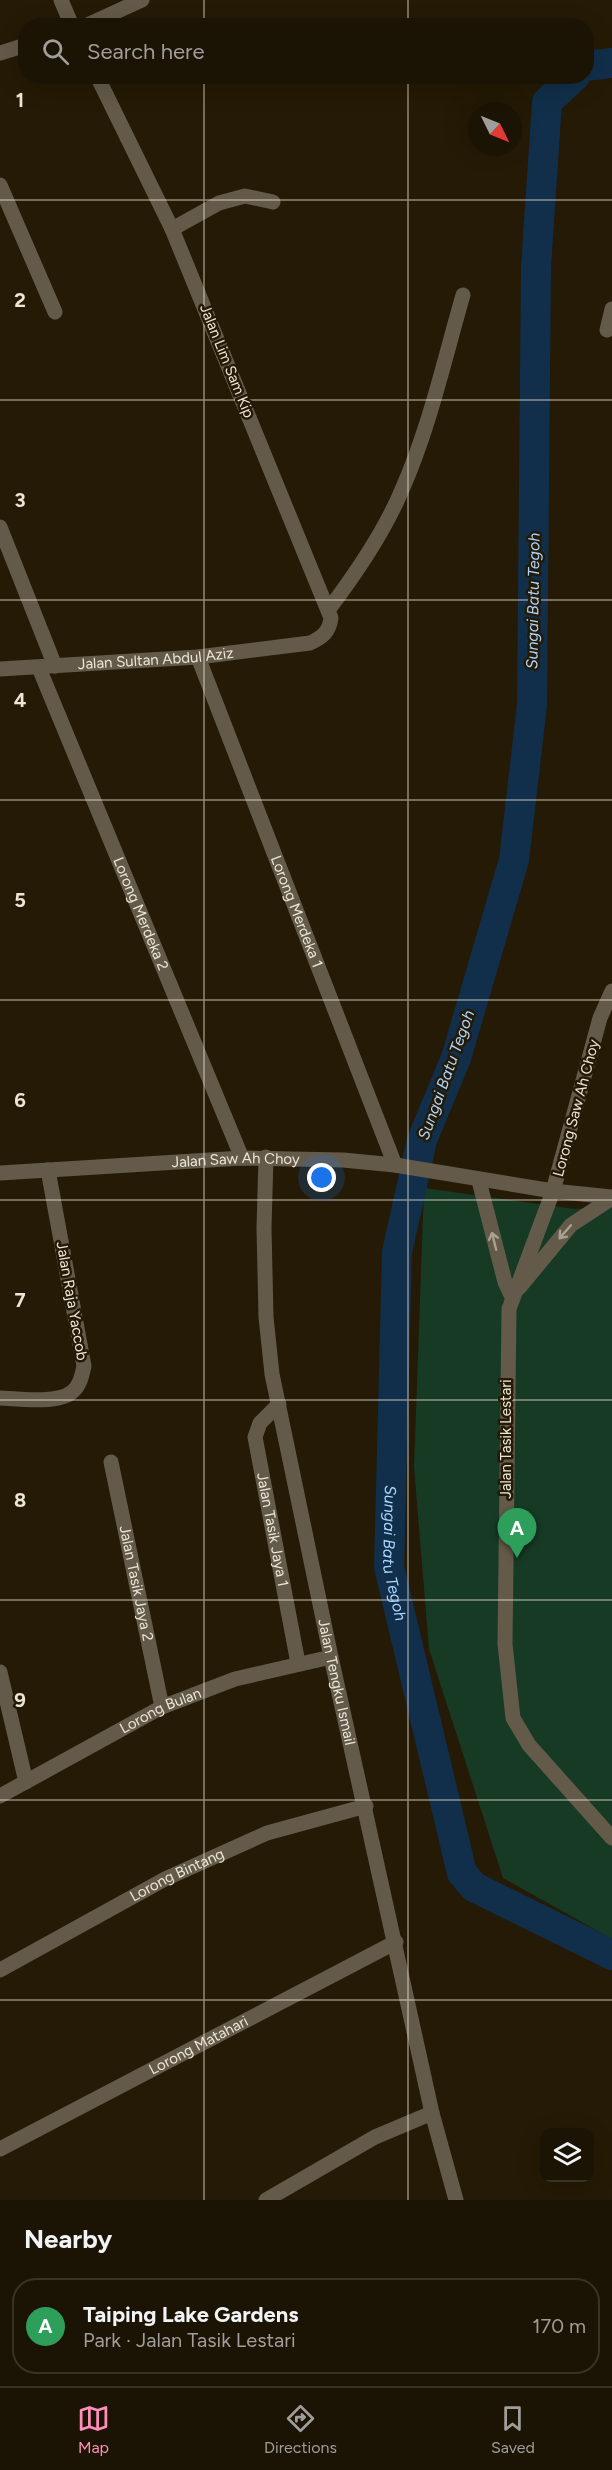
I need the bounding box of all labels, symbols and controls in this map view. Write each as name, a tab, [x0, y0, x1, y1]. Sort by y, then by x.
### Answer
search box	[18, 18, 594, 84]
icon: search	[39, 35, 72, 68]
text: Search here	[87, 38, 205, 65]
text: 1	[16, 88, 24, 112]
north arrow	[468, 102, 522, 156]
text: 2	[14, 288, 26, 312]
street label: Jalan Lim Sam Kip	[196, 302, 258, 421]
text: 3	[14, 488, 26, 512]
water label: Sungai Batu Tegoh	[522, 532, 544, 669]
street label: Jalan Sultan Abdul Aziz	[77, 644, 235, 673]
text: 4	[14, 688, 27, 712]
street label: Lorong Merdeka 1	[267, 853, 327, 970]
street label: Lorong Merdeka 2	[109, 854, 172, 973]
text: 5	[14, 888, 26, 912]
water label: Sungai Batu Tegoh	[414, 1008, 478, 1142]
street label: Lorong Saw Ah Choy	[549, 1037, 603, 1179]
text: 6	[14, 1088, 26, 1112]
street label: Jalan Saw Ah Choy	[171, 1149, 300, 1171]
your location	[307, 1163, 336, 1192]
one-way arrow	[558, 1224, 572, 1239]
one-way arrow	[488, 1232, 500, 1251]
street label: Jalan Raja Yaccob	[53, 1240, 91, 1362]
text: 7	[14, 1288, 26, 1312]
street label: Jalan Tasik Lestari	[497, 1379, 515, 1499]
street label: Jalan Tasik Jaya 1	[253, 1471, 292, 1588]
water label: Sungai Batu Tegoh	[379, 1485, 411, 1623]
text: 8	[14, 1488, 26, 1512]
pin: A	[498, 1508, 536, 1558]
street label: Jalan Tasik Jaya 2	[115, 1524, 157, 1643]
street label: Jalan Tengku Ismail	[314, 1617, 359, 1747]
street label: Lorong Bulan	[117, 1684, 204, 1737]
text: 9	[14, 1688, 26, 1712]
street label: Lorong Bintang	[127, 1845, 227, 1906]
street label: Lorong Matahari	[146, 2012, 251, 2079]
map controls	[540, 2128, 594, 2182]
button: layers	[540, 2128, 594, 2182]
text: Nearby	[24, 2223, 112, 2255]
text: Taiping Lake Gardens	[83, 2301, 299, 2328]
text: A	[38, 2314, 53, 2338]
text: 170 m	[532, 2314, 586, 2338]
text: Park · Jalan Tasik Lestari	[83, 2328, 296, 2352]
tab: Map	[77, 2402, 110, 2457]
tab: Directions	[264, 2402, 337, 2457]
tab: Saved	[491, 2402, 535, 2457]

